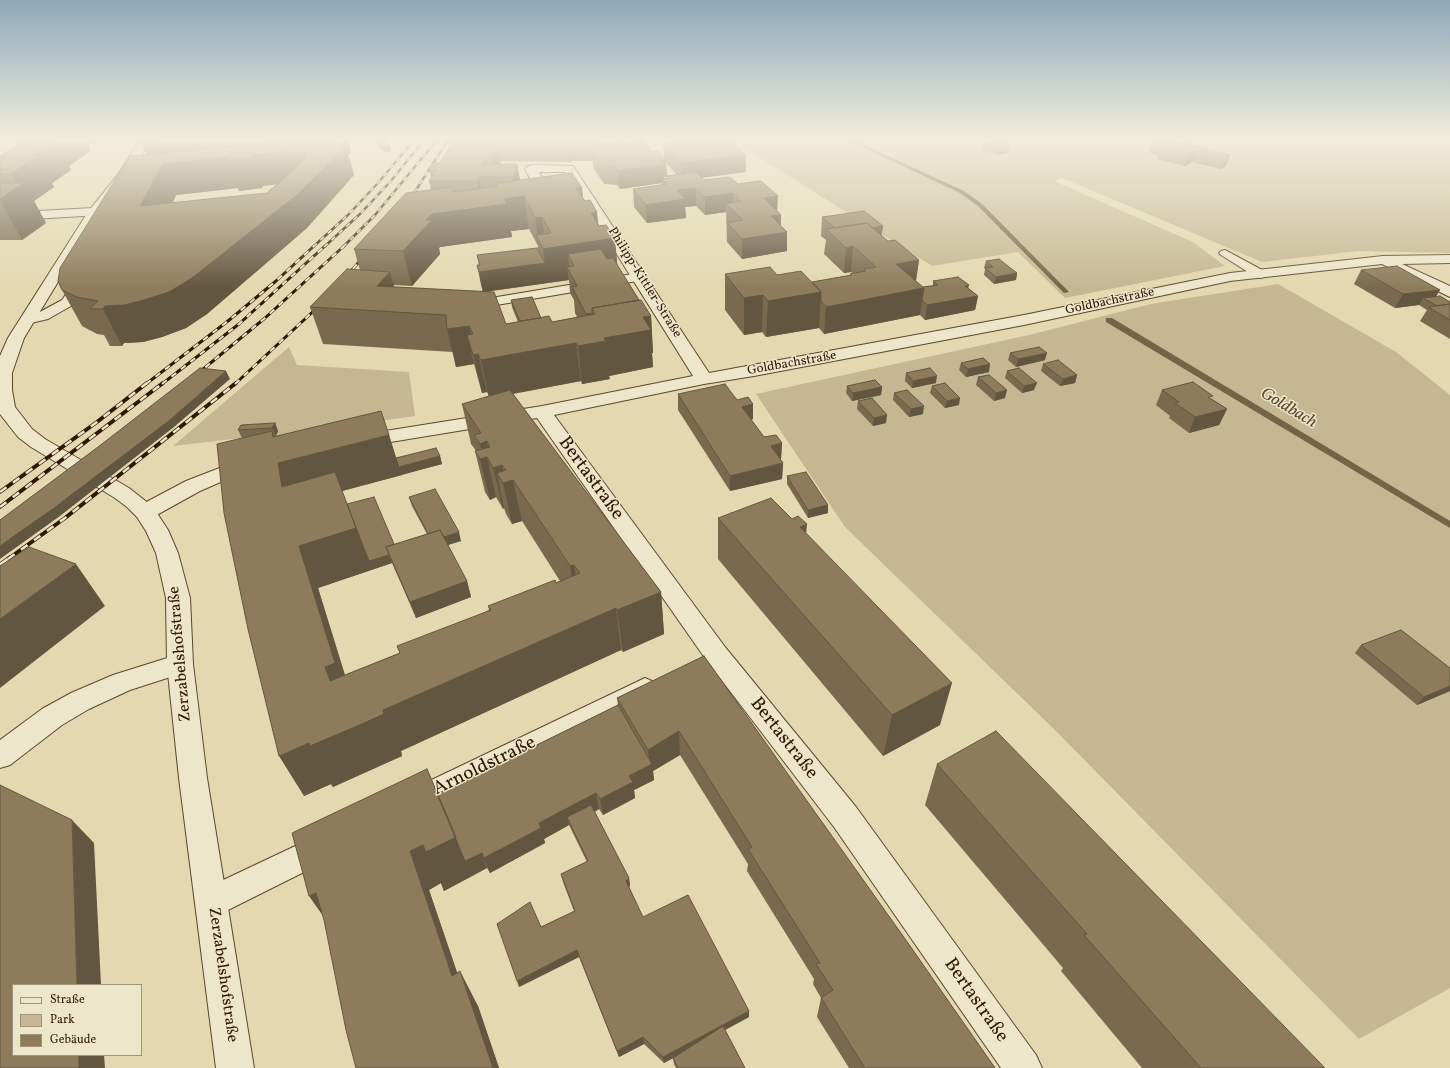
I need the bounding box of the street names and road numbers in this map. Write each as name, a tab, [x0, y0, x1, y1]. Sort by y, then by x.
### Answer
street label: Philipp-Kittler-Straße	[604, 225, 684, 341]
street label: Goldbachstraße	[1064, 285, 1156, 319]
street label: Goldbachstraße	[746, 348, 838, 380]
street label: Bertastraße	[552, 433, 628, 525]
street label: Zerzabelshofstraße	[166, 585, 196, 723]
street label: Bertastraße	[744, 694, 822, 784]
street label: Arnoldstraße	[430, 732, 540, 802]
street label: Zerzabelshofstraße	[203, 906, 241, 1044]
street label: Bertastraße	[938, 955, 1012, 1047]

